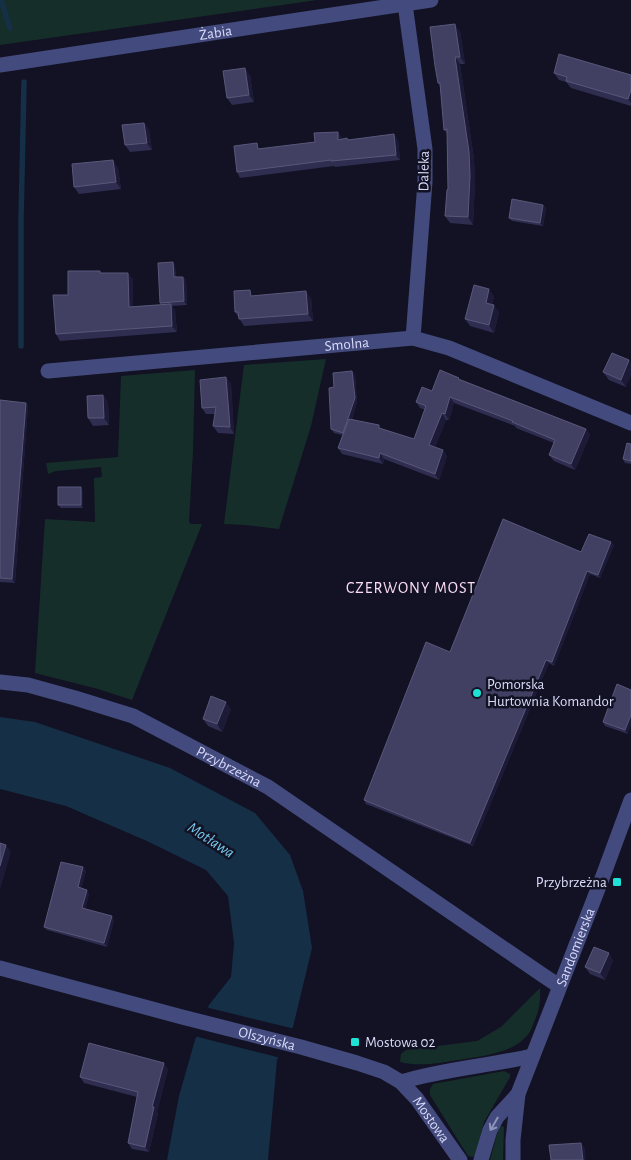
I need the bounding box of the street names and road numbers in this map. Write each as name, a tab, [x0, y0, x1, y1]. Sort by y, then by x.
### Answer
street label: Żabia	[198, 23, 233, 42]
street label: Daleka	[416, 150, 432, 191]
street label: Smolna	[324, 334, 370, 353]
street label: Przybrzeżna	[194, 743, 264, 790]
street label: Sandomierska	[553, 906, 597, 988]
street label: Olszyńska	[237, 1024, 297, 1053]
street label: Mostowa	[410, 1093, 453, 1145]

